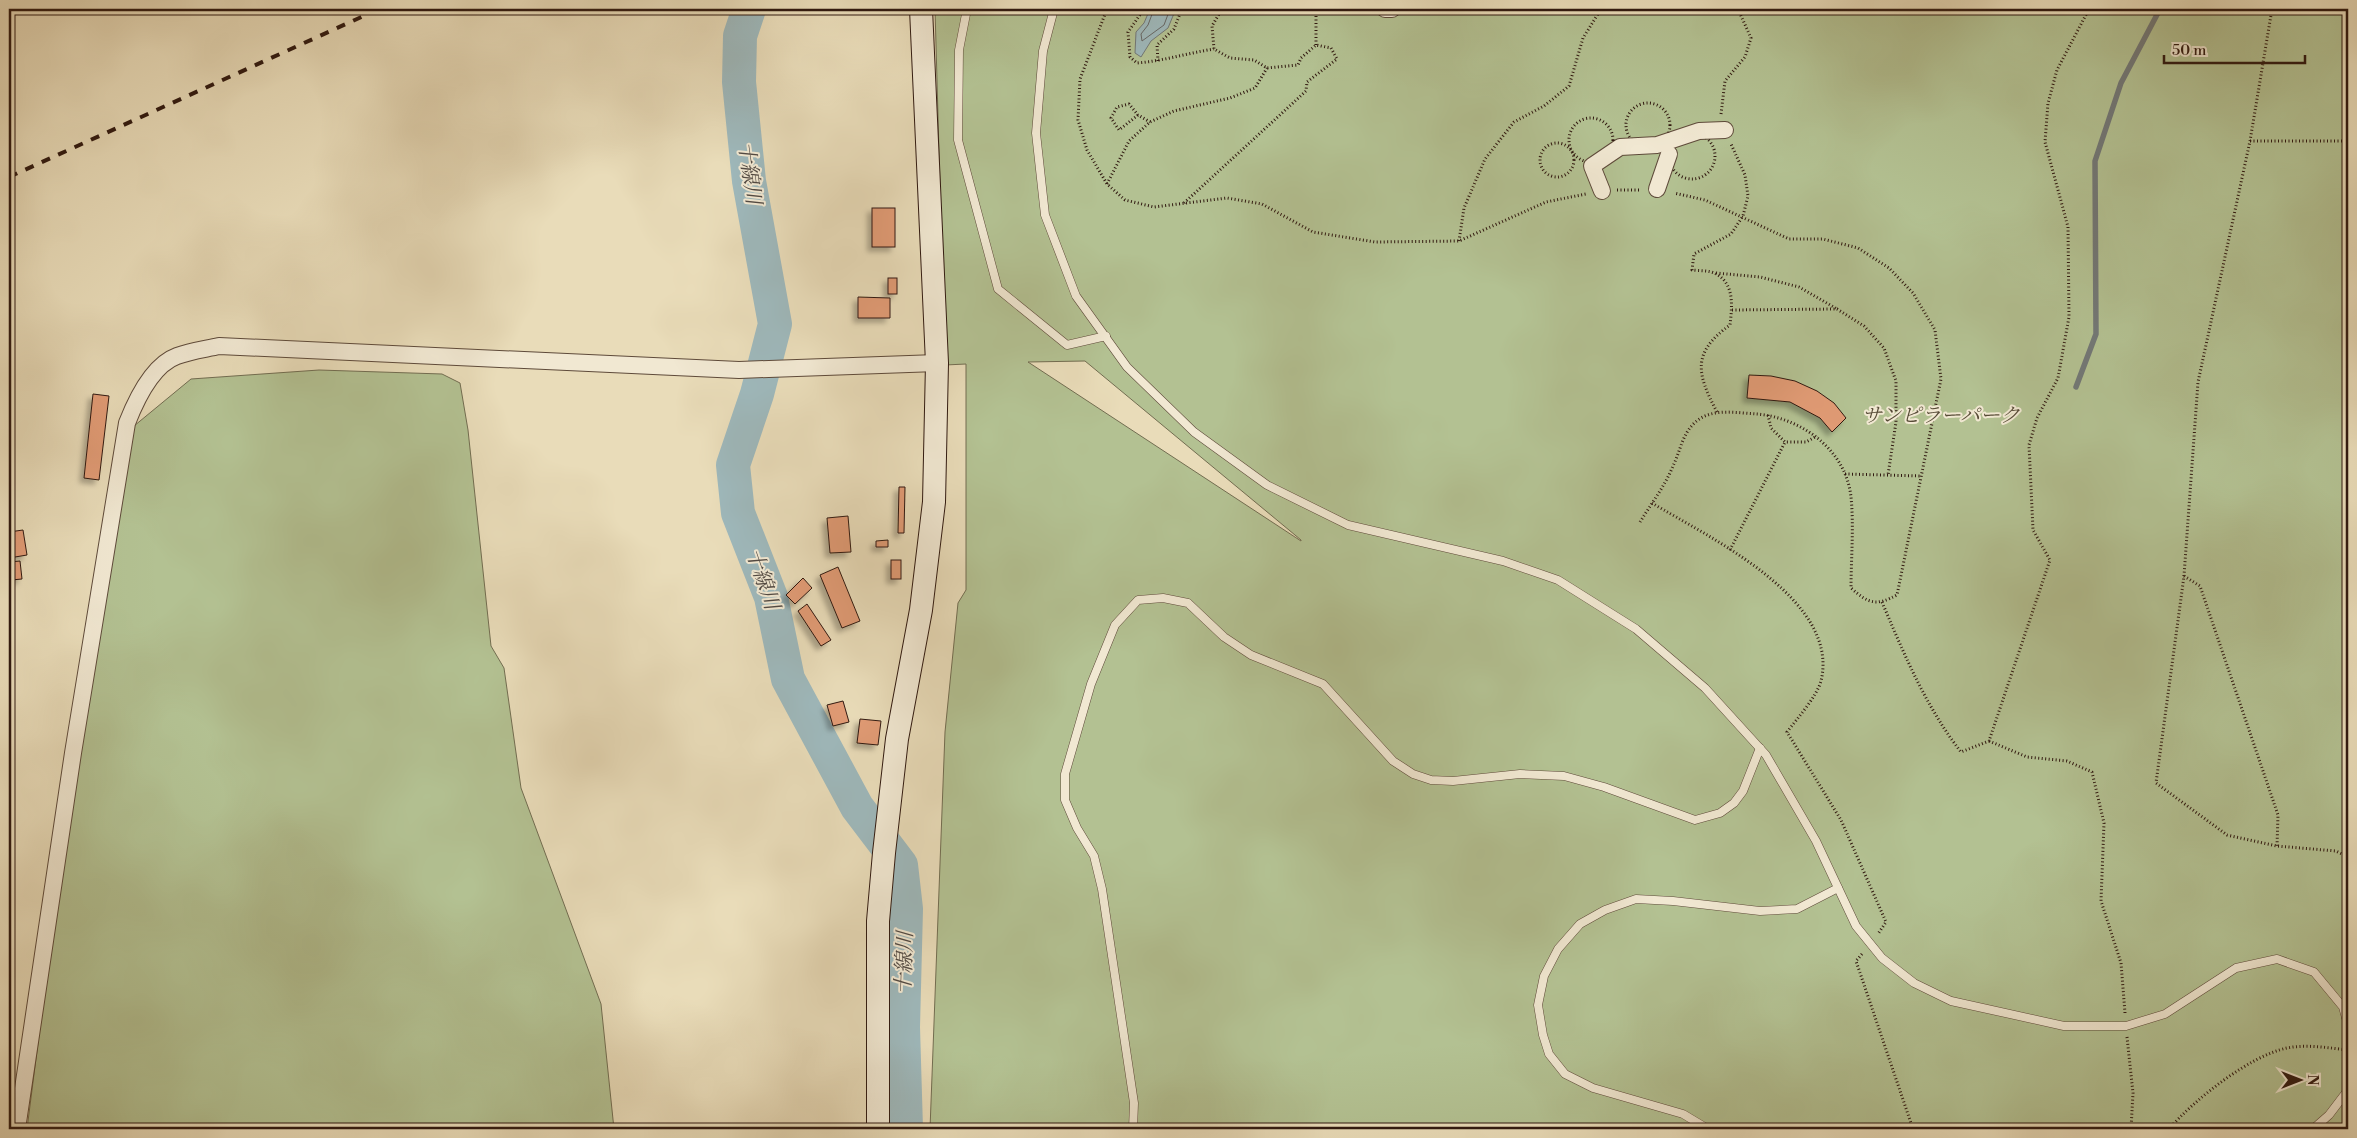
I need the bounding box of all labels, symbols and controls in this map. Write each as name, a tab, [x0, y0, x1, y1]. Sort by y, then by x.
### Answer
scale bar	[2164, 32, 2306, 64]
text: 50 m	[2172, 41, 2206, 60]
water label: 十線川	[732, 140, 767, 208]
park label: サンピラーパーク	[1862, 404, 2020, 429]
water label: 十線川	[739, 545, 785, 615]
water label: 十線川	[891, 929, 919, 995]
north arrow	[2274, 1056, 2324, 1106]
text: N	[2303, 1074, 2321, 1086]

